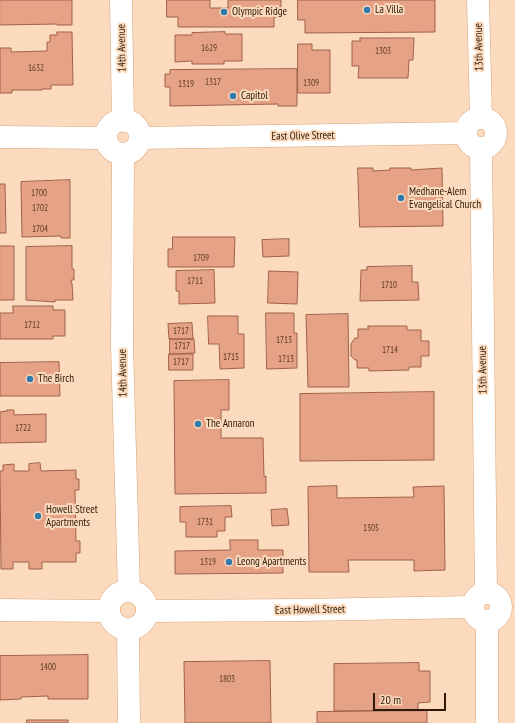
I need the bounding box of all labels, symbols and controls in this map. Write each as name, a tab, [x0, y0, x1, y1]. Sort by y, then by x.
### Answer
place label: La Villa	[375, 3, 403, 17]
place label: Olympic Ridge	[232, 5, 287, 19]
marker: La Villa	[362, 5, 372, 15]
marker: Olympic Ridge	[219, 7, 229, 17]
street label: 13th Avenue	[472, 23, 486, 71]
street label: 14th Avenue	[115, 24, 129, 72]
house number: 1629	[201, 43, 217, 53]
house number: 1303	[375, 46, 391, 56]
house number: 1632	[28, 63, 44, 73]
house number: 1317	[205, 77, 221, 87]
house number: 1309	[303, 78, 319, 88]
house number: 1319	[178, 79, 194, 89]
place label: Capitol	[241, 89, 268, 103]
marker: Capitol	[228, 91, 238, 101]
street label: East Olive Street	[271, 129, 335, 143]
place label: Medhane-Alem Evangelical Church	[409, 185, 481, 211]
house number: 1700	[31, 188, 47, 198]
marker: Medhane-Alem Evangelical Church	[396, 193, 406, 203]
house number: 1702	[32, 203, 48, 213]
house number: 1704	[32, 224, 48, 234]
house number: 1709	[193, 253, 209, 263]
house number: 1711	[187, 276, 203, 286]
house number: 1710	[381, 280, 397, 290]
house number: 1712	[24, 320, 40, 330]
house number: 1717	[173, 326, 189, 336]
house number: 1713	[276, 335, 292, 345]
house number: 1717	[174, 341, 190, 351]
house number: 1714	[382, 345, 398, 355]
street label: 13th Avenue	[476, 346, 490, 394]
street label: 14th Avenue	[116, 349, 130, 397]
house number: 1715	[223, 352, 239, 362]
house number: 1713	[278, 354, 294, 364]
house number: 1717	[173, 357, 189, 367]
place label: The Birch	[38, 372, 74, 386]
marker: The Birch	[25, 374, 35, 384]
place label: The Annaron	[206, 417, 254, 431]
marker: The Annaron	[193, 419, 203, 429]
house number: 1722	[15, 423, 31, 433]
place label: Howell Street Apartments	[46, 503, 98, 529]
marker: Howell Street Apartments	[33, 511, 43, 521]
house number: 1731	[197, 517, 213, 527]
house number: 1305	[363, 523, 379, 533]
place label: Leong Apartments	[237, 555, 306, 569]
house number: 1319	[200, 557, 216, 567]
marker: Leong Apartments	[224, 557, 234, 567]
street label: East Howell Street	[275, 603, 345, 617]
house number: 1400	[40, 662, 56, 672]
house number: 1803	[219, 674, 235, 684]
scale bar	[375, 685, 448, 711]
text: 20 m	[380, 692, 401, 707]

